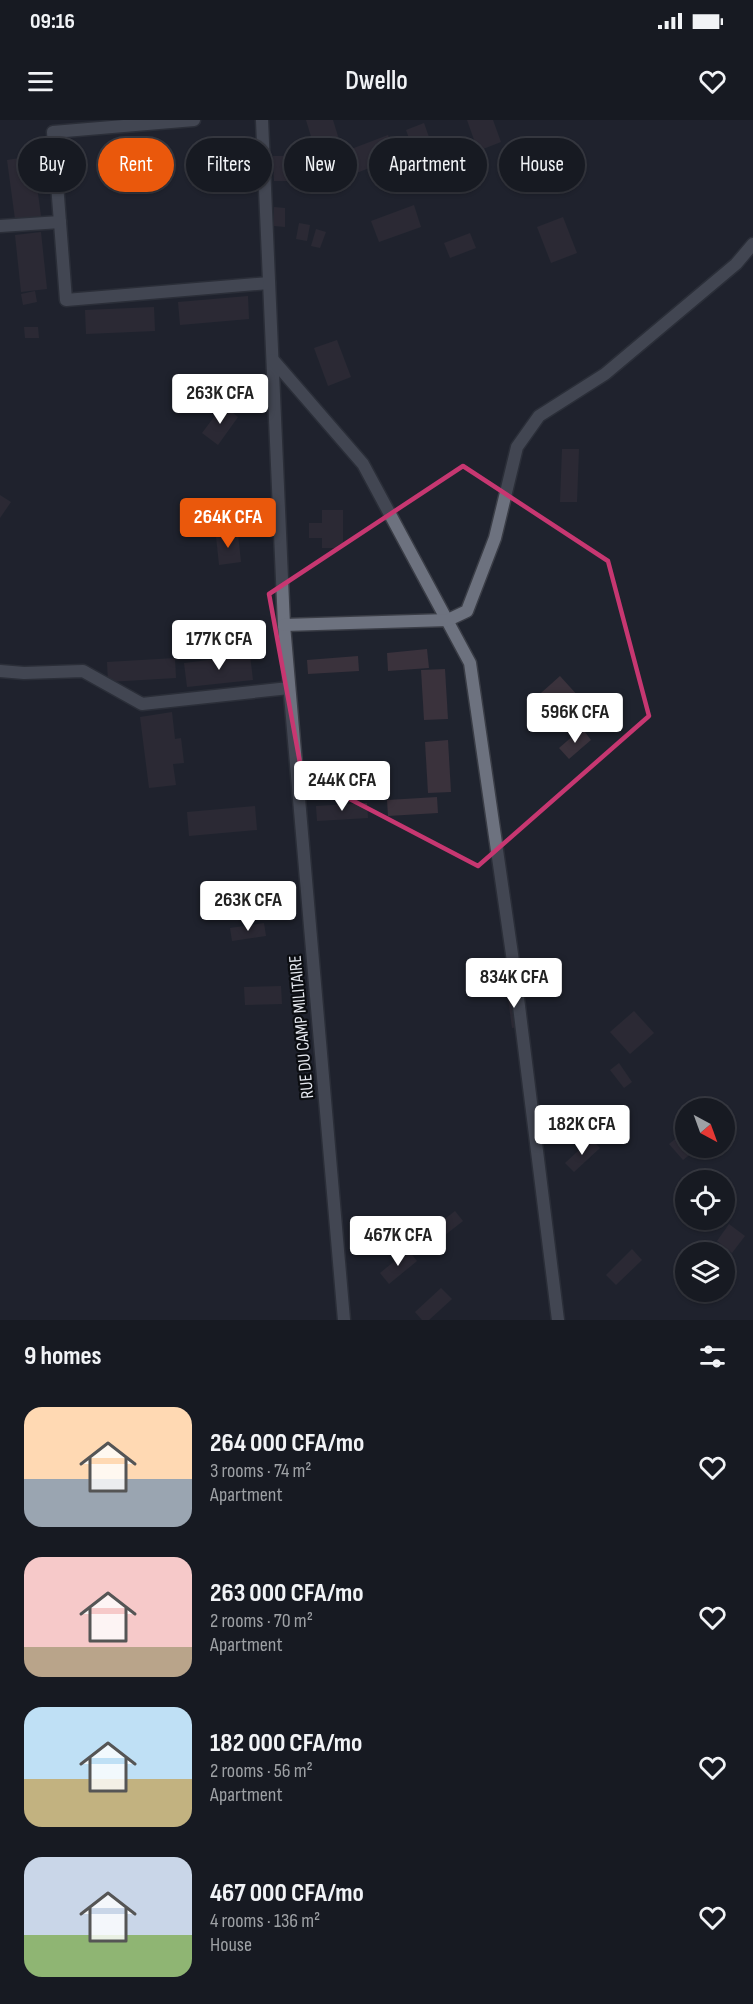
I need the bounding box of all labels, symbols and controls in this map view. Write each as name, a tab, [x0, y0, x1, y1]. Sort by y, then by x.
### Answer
text: 09:16	[30, 8, 75, 35]
icon: menu	[24, 65, 57, 98]
text: Dwello	[345, 65, 408, 97]
icon: heart	[696, 65, 729, 98]
chip: Buy	[18, 138, 86, 192]
chip: Rent	[98, 138, 174, 192]
chip: Filters	[186, 138, 272, 192]
chip: New	[284, 138, 357, 192]
chip: Apartment	[369, 138, 487, 192]
chip: House	[499, 138, 585, 192]
pin: 263K CFA	[158, 374, 282, 425]
text: 263K CFA	[186, 381, 254, 405]
pin: 264K CFA	[166, 498, 290, 549]
text: 264K CFA	[194, 505, 262, 529]
pin: 177K CFA	[157, 620, 281, 671]
text: 177K CFA	[186, 627, 252, 651]
pin: 596K CFA	[513, 693, 637, 744]
text: 596K CFA	[541, 700, 609, 724]
pin: 244K CFA	[280, 761, 404, 812]
text: 244K CFA	[308, 768, 376, 792]
pin: 263K CFA	[186, 881, 310, 932]
text: 263K CFA	[214, 888, 282, 912]
street label: RUE DU CAMP MILITAIRE	[285, 954, 318, 1100]
pin: 834K CFA	[452, 958, 576, 1009]
text: 834K CFA	[480, 965, 548, 989]
north arrow	[675, 1098, 735, 1158]
map controls	[675, 1098, 735, 1302]
pin: 182K CFA	[520, 1105, 644, 1156]
text: 182K CFA	[549, 1112, 615, 1136]
button: locate	[675, 1170, 735, 1230]
pin: 467K CFA	[336, 1216, 460, 1267]
text: 467K CFA	[364, 1223, 432, 1247]
button: layers	[675, 1242, 735, 1302]
icon: filters	[696, 1340, 729, 1373]
text: 9 homes	[24, 1341, 102, 1372]
text: 264 000 CFA/mo	[210, 1428, 364, 1459]
icon: home	[72, 1431, 144, 1503]
icon: heart	[696, 1451, 729, 1484]
text: 3 rooms · 74 m²	[210, 1459, 312, 1483]
text: Apartment	[210, 1483, 283, 1507]
text: 263 000 CFA/mo	[210, 1578, 364, 1609]
icon: home	[72, 1581, 144, 1653]
icon: heart	[696, 1601, 729, 1634]
text: 2 rooms · 70 m²	[210, 1609, 313, 1633]
text: Apartment	[210, 1633, 283, 1657]
text: 182 000 CFA/mo	[210, 1728, 362, 1759]
icon: home	[72, 1731, 144, 1803]
icon: heart	[696, 1751, 729, 1784]
text: 2 rooms · 56 m²	[210, 1759, 313, 1783]
text: Apartment	[210, 1783, 283, 1807]
text: 467 000 CFA/mo	[210, 1878, 364, 1909]
icon: home	[72, 1881, 144, 1953]
icon: heart	[696, 1901, 729, 1934]
text: 4 rooms · 136 m²	[210, 1909, 320, 1933]
text: House	[210, 1933, 252, 1957]

